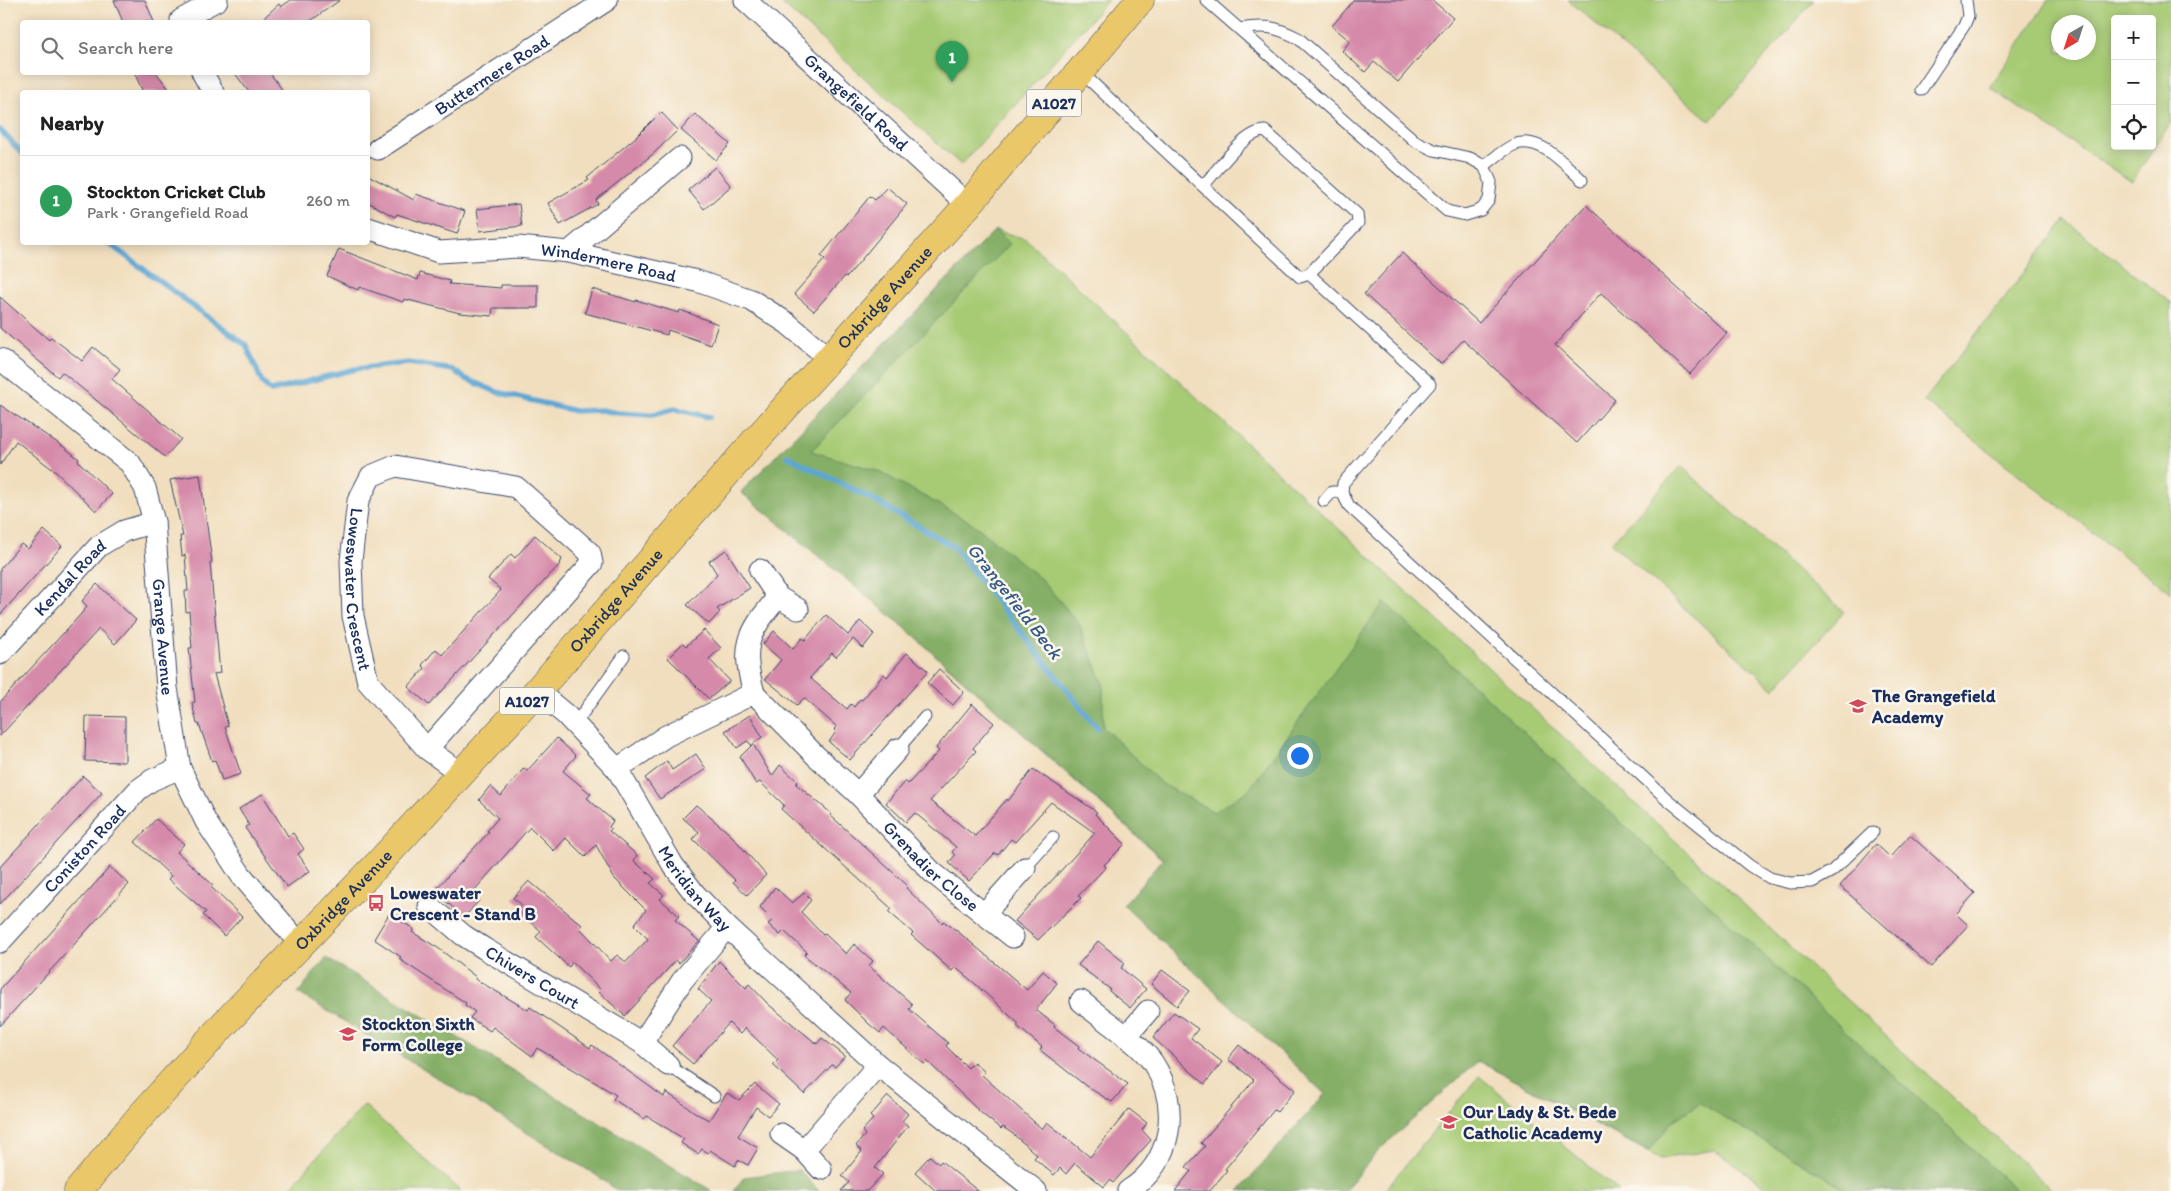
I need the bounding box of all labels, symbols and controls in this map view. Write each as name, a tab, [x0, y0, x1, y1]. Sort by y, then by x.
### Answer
north arrow	[2051, 15, 2096, 60]
map controls	[2111, 15, 2156, 150]
button: +	[2111, 15, 2156, 60]
search box	[20, 20, 370, 75]
street label: Buttermere Road	[430, 29, 554, 120]
icon: search	[38, 34, 66, 62]
text: Search here	[78, 36, 173, 59]
pin: 1	[936, 41, 968, 82]
street label: Grangefield Road	[799, 49, 913, 156]
button: −	[2111, 60, 2156, 105]
road number: A1027	[1026, 90, 1082, 116]
button: locate	[2111, 105, 2156, 150]
text: Nearby	[40, 110, 104, 135]
text: Stockton Cricket Club	[87, 180, 266, 203]
text: 1	[52, 191, 60, 210]
text: 260 m	[306, 191, 350, 210]
text: Park · Grangefield Road	[87, 203, 248, 222]
street label: Windermere Road	[540, 238, 679, 287]
street label: Oxbridge Avenue	[832, 241, 937, 354]
street label: Loweswater Crescent	[339, 507, 376, 673]
street label: Kendal Road	[29, 533, 110, 621]
water label: Grangefield Beck	[963, 539, 1068, 664]
street label: Oxbridge Avenue	[564, 543, 668, 657]
street label: Grange Avenue	[147, 578, 179, 697]
place label: The Grangefield Academy	[1871, 685, 1996, 728]
road number: A1027	[500, 688, 554, 714]
school or university icon: The Grangefield Academy	[1848, 696, 1868, 716]
your location	[1287, 743, 1313, 769]
street label: Coniston Road	[39, 799, 131, 898]
street label: Grenadier Close	[878, 816, 983, 916]
street label: Meridian Way	[653, 842, 737, 937]
street label: Oxbridge Avenue	[290, 845, 397, 955]
place label: Loweswater Crescent - Stand B	[390, 882, 536, 925]
bus stop icon: Loweswater Crescent - Stand B	[366, 893, 386, 913]
street label: Chivers Court	[481, 941, 584, 1014]
place label: Stockton Sixth Form College	[362, 1013, 476, 1056]
school or university icon: Stockton Sixth Form College	[338, 1024, 358, 1044]
place label: Our Lady & St. Bede Catholic Academy	[1463, 1101, 1617, 1144]
school or university icon: Our Lady & St. Bede Catholic Academy	[1439, 1112, 1459, 1132]

